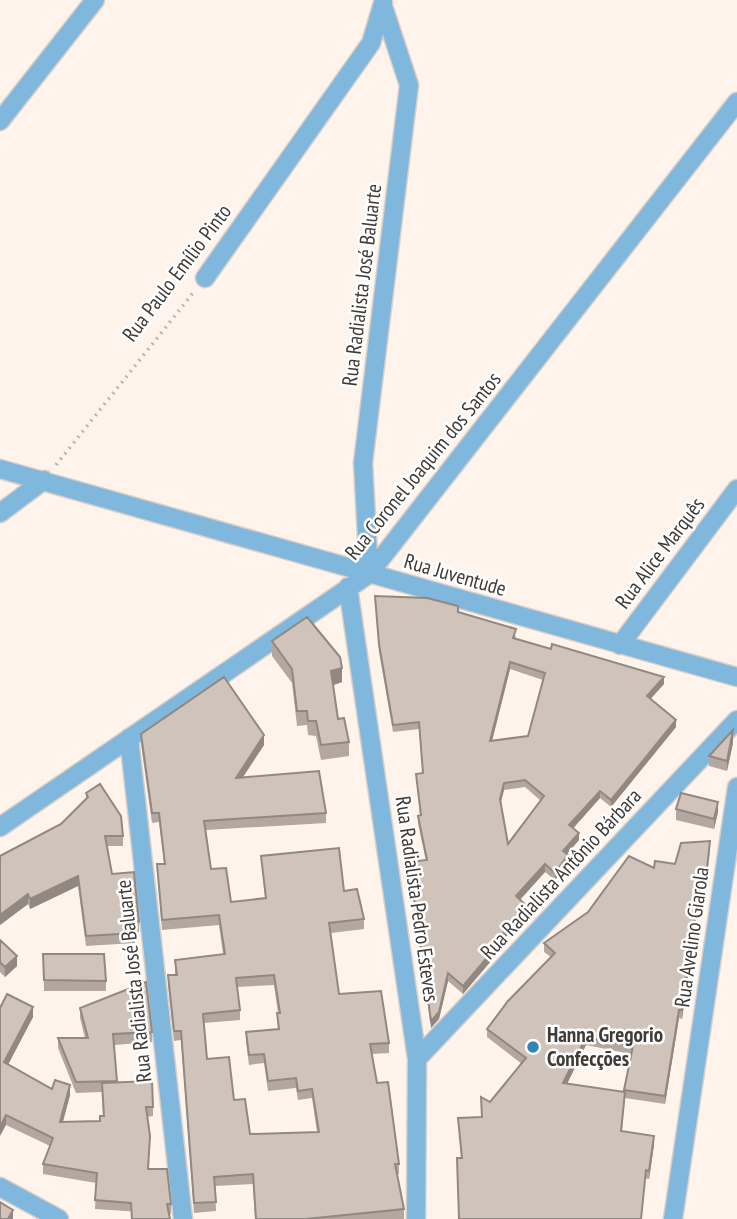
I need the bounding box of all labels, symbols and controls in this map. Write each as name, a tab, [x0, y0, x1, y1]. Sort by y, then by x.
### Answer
street label: Rua Radialista José Baluarte	[336, 182, 387, 387]
street label: Rua Paulo Emílio Pinto	[116, 199, 237, 347]
street label: Rua Coronel Joaquim dos Santos	[339, 366, 507, 565]
street label: Rua Alice Marquês	[609, 492, 710, 614]
street label: Rua Juventude	[401, 547, 509, 602]
street label: Rua Radialista Antônio Bárbara	[474, 783, 647, 965]
street label: Rua Radialista Pedro Esteves	[390, 794, 445, 1004]
street label: Rua Avelino Giarola	[668, 865, 715, 1009]
street label: Rua Radialista José Baluarte	[109, 879, 158, 1084]
place label: Hanna Gregorio Confecções	[547, 1021, 663, 1072]
marker: Hanna Gregorio Confecções	[525, 1039, 541, 1055]

